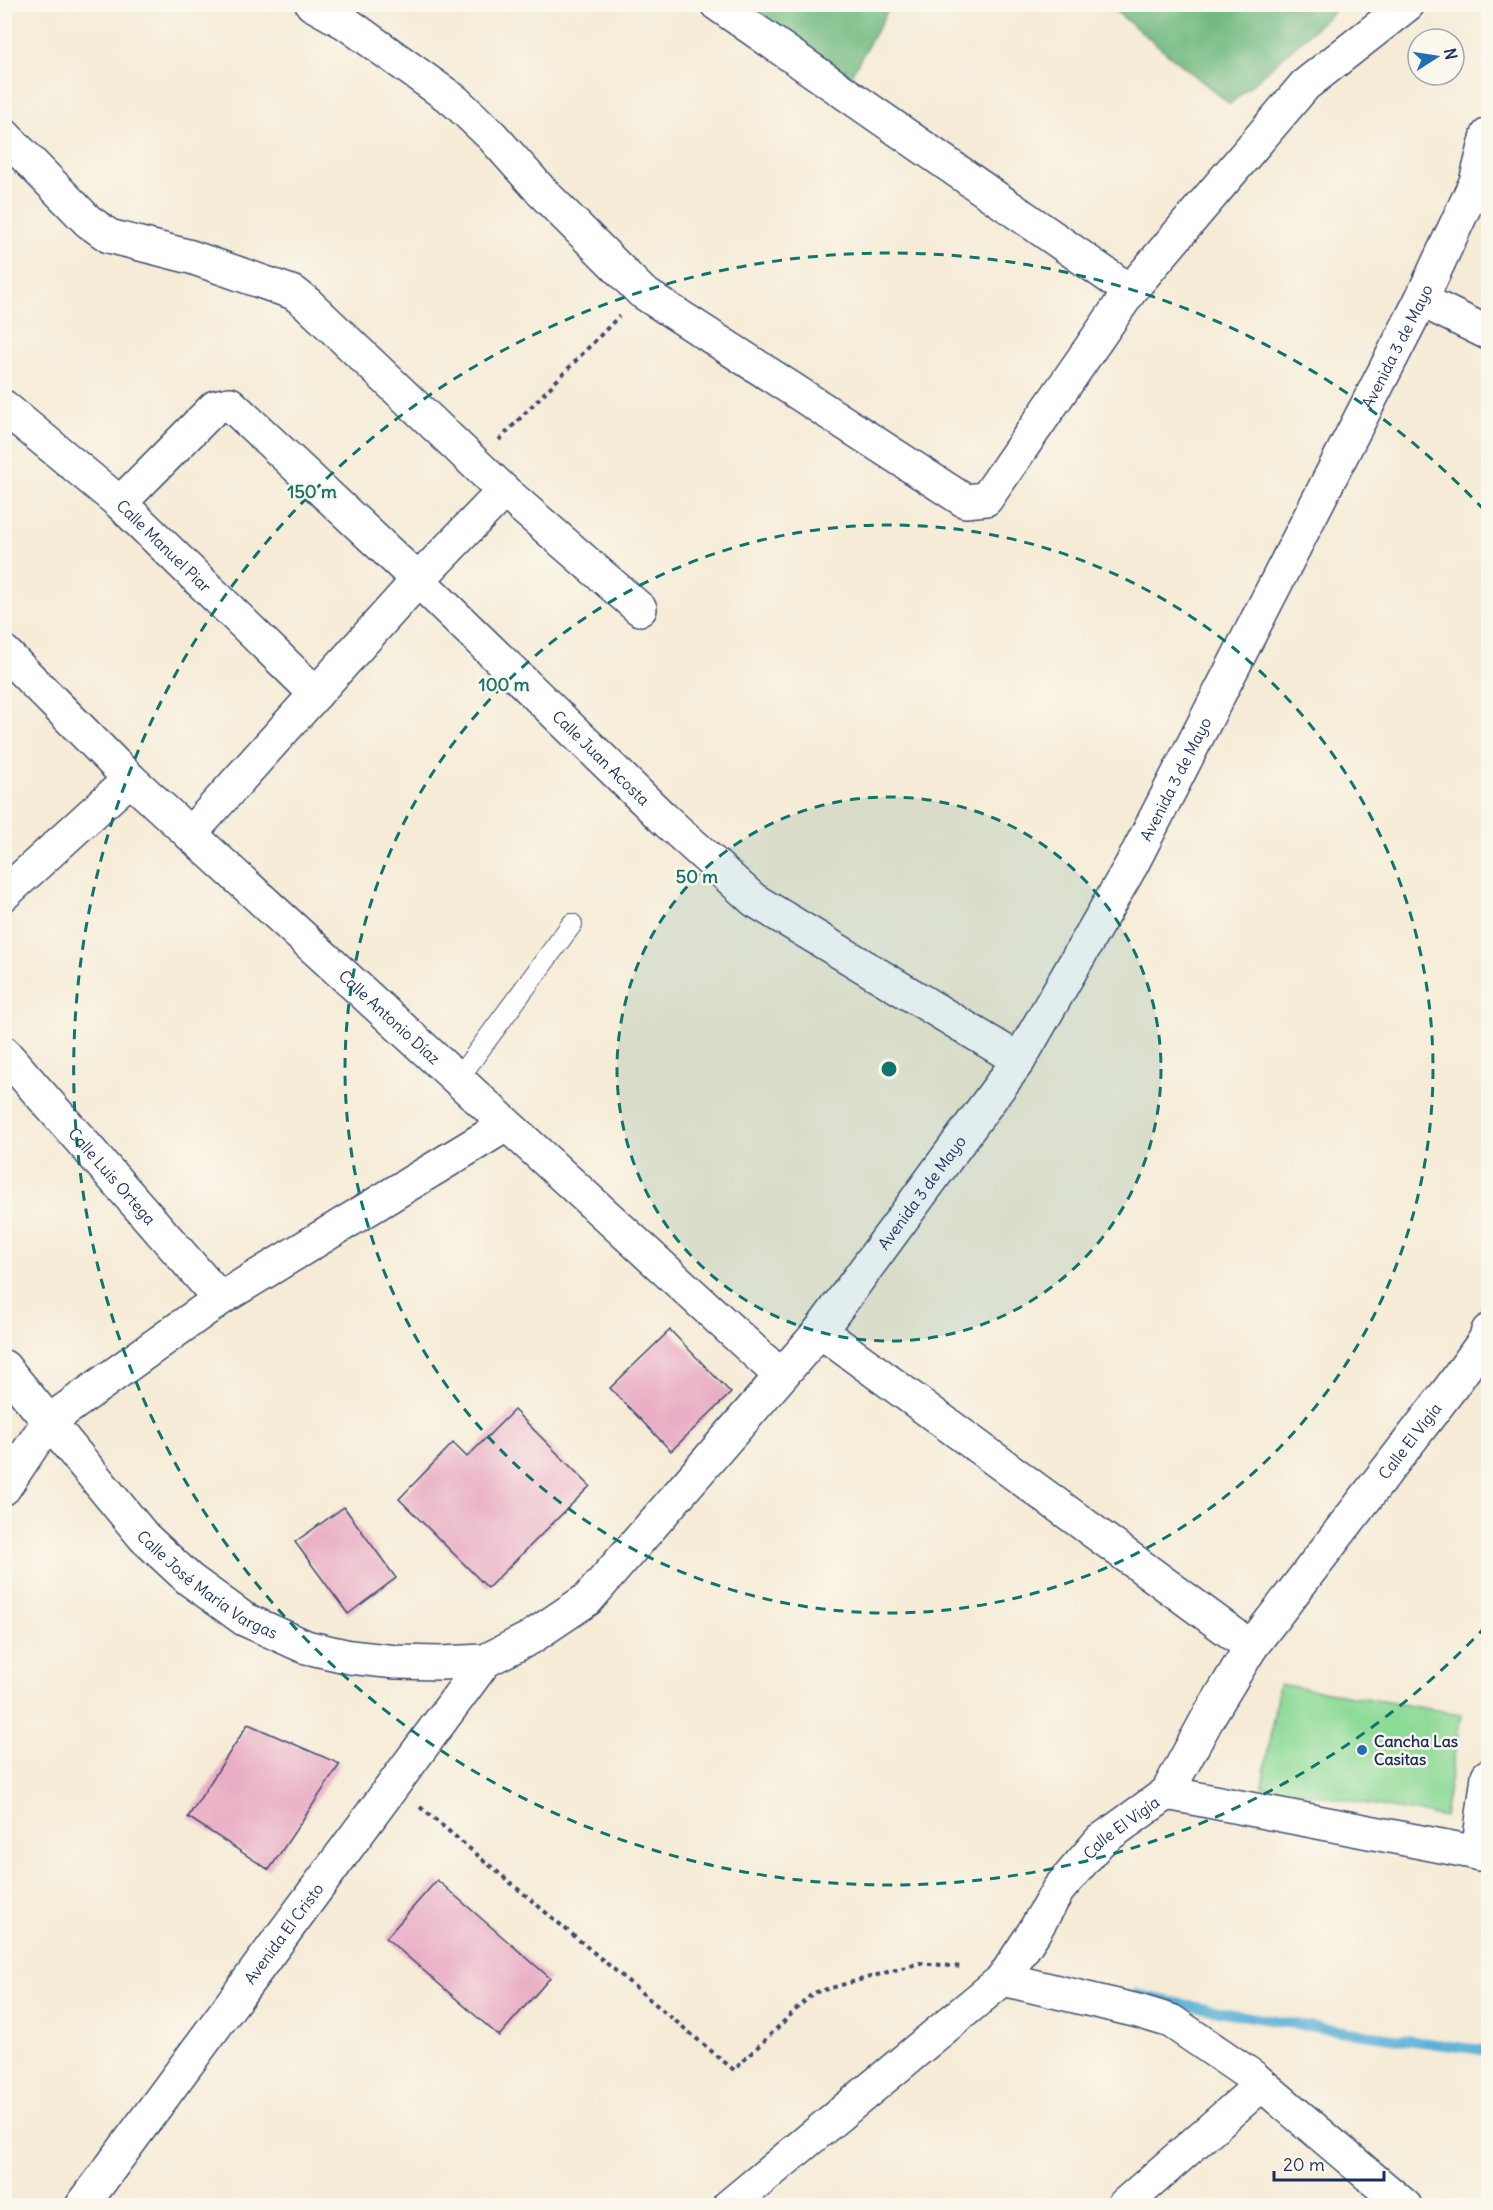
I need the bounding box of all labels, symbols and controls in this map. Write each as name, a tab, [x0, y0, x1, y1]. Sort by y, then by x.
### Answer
north arrow	[1406, 27, 1466, 87]
text: N	[1440, 46, 1462, 61]
street label: Avenida 3 de Mayo	[1357, 281, 1437, 412]
text: 150 m	[287, 480, 337, 503]
street label: Calle Manuel Piar	[112, 495, 216, 597]
text: 100 m	[479, 673, 530, 696]
street label: Calle Juan Acosta	[548, 706, 654, 809]
street label: Avenida 3 de Mayo	[1135, 714, 1216, 844]
text: 50 m	[676, 865, 718, 888]
street label: Calle Antonio Díaz	[335, 966, 445, 1069]
centre of rings	[879, 1059, 899, 1079]
street label: Calle Luis Ortega	[64, 1124, 160, 1229]
street label: Avenida 3 de Mayo	[873, 1132, 970, 1253]
street label: Calle El Vigía	[1374, 1399, 1445, 1483]
street label: Calle José María Vargas	[133, 1526, 281, 1643]
place label: Cancha Las Casitas	[1374, 1731, 1458, 1769]
marker: Cancha Las Casitas	[1355, 1743, 1369, 1757]
street label: Calle El Vigía	[1079, 1792, 1163, 1863]
street label: Avenida El Cristo	[240, 1879, 328, 1988]
scale bar	[1274, 2144, 1384, 2182]
text: 20 m	[1283, 2153, 1325, 2176]

